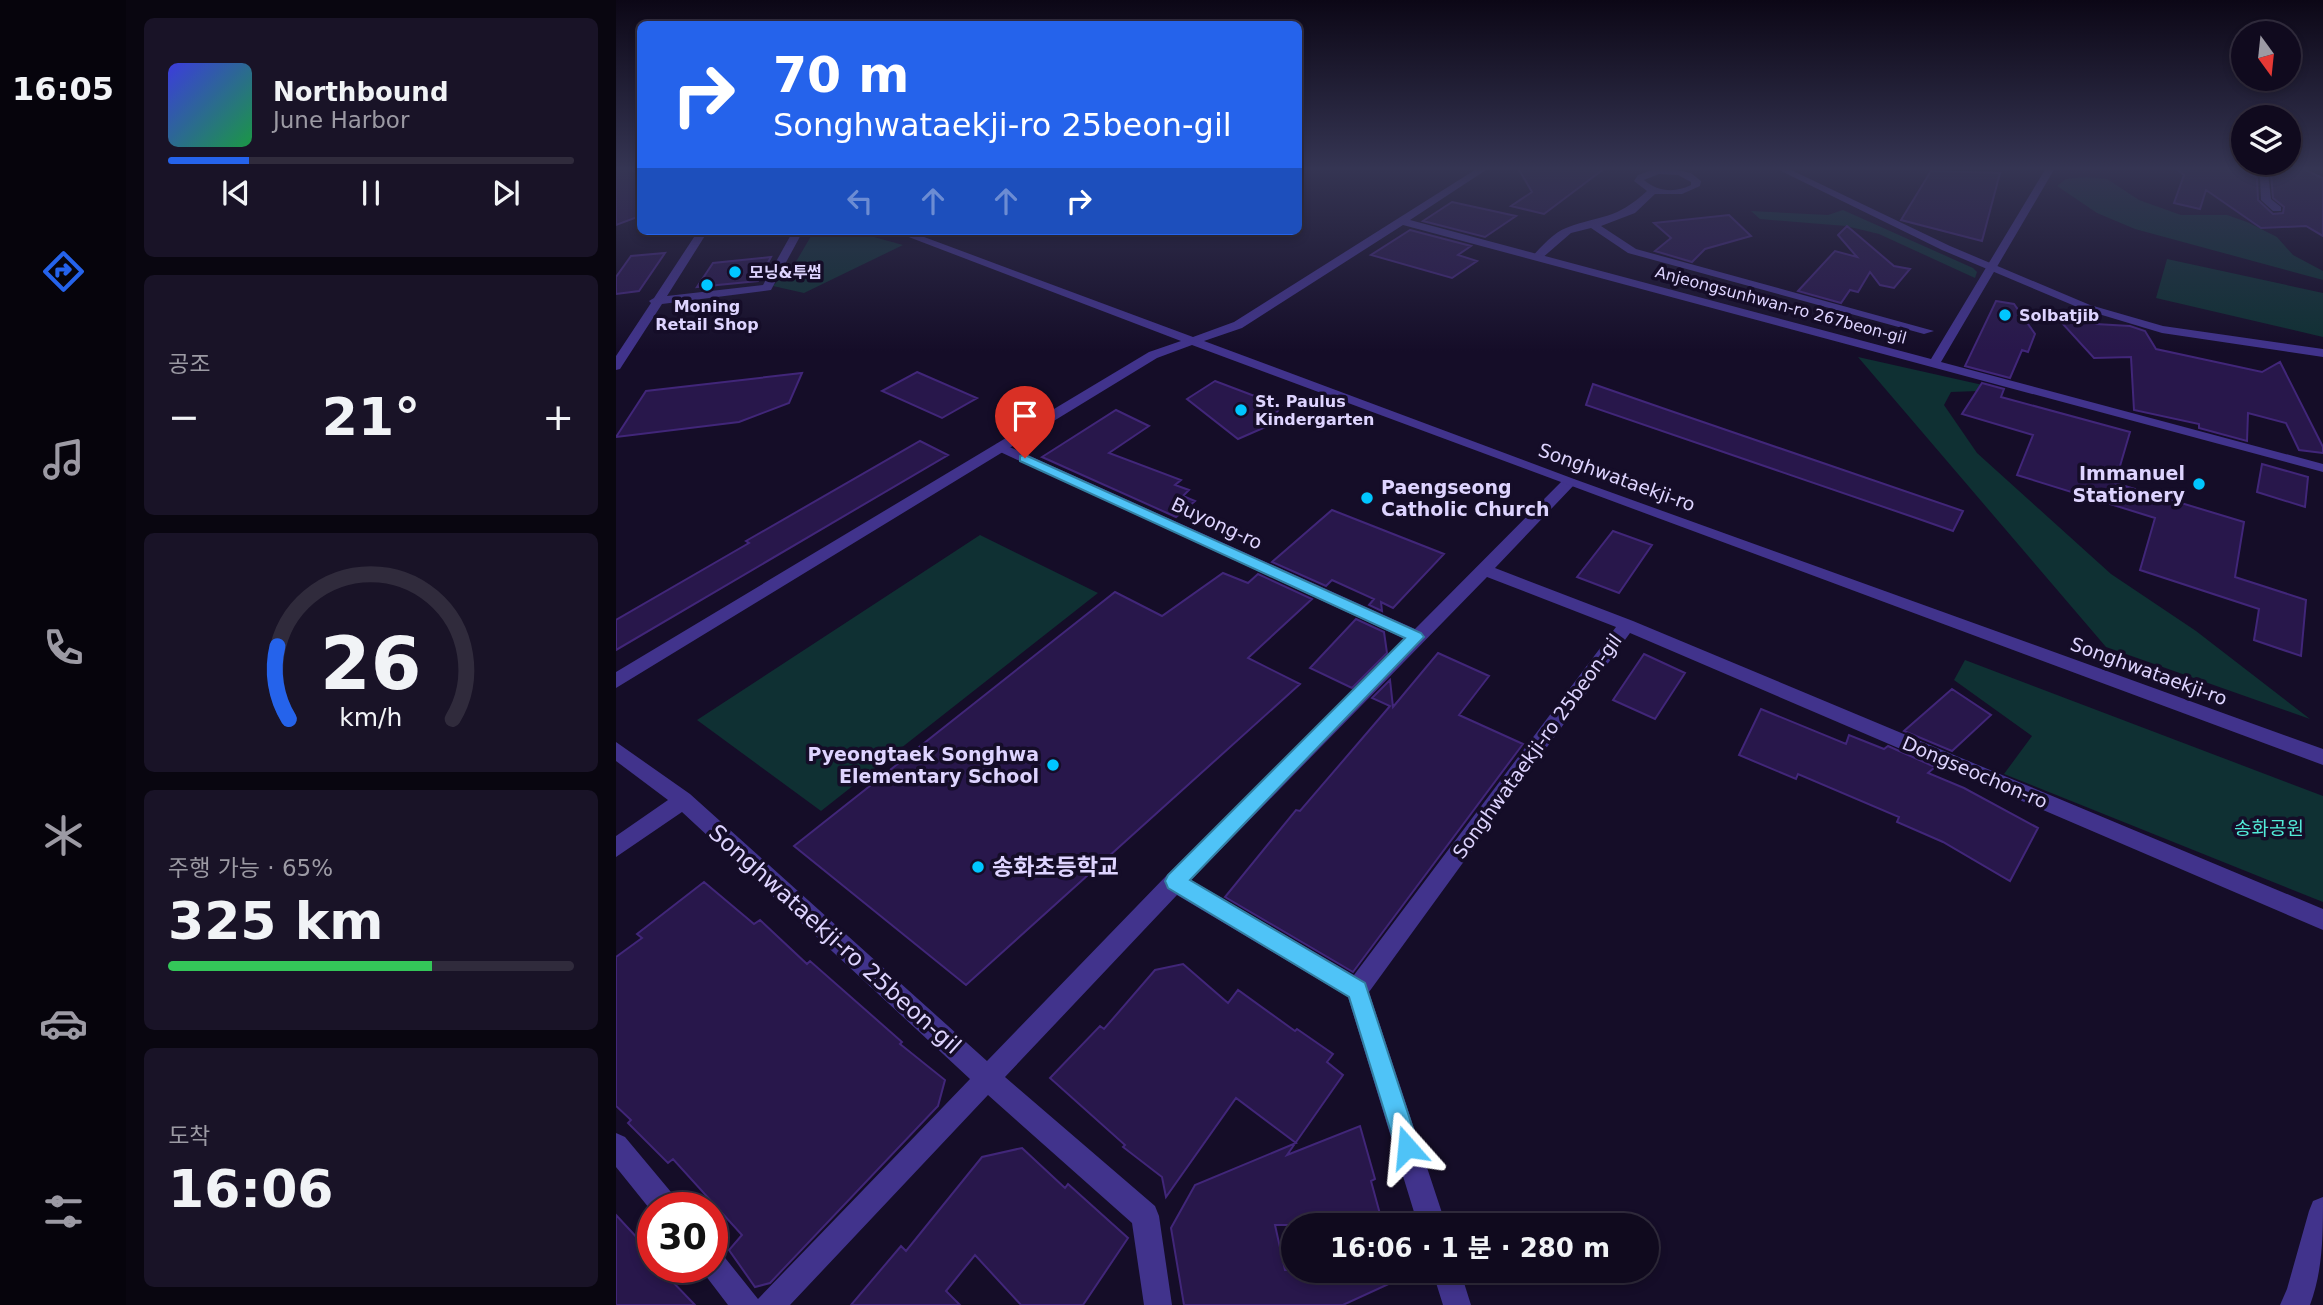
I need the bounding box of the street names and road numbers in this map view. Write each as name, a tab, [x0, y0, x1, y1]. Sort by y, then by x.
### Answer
street label: Anjeongsunhwan-ro 267beon-gil	[1653, 262, 1909, 348]
street label: Songhwataekji-ro	[1536, 438, 1698, 516]
street label: Buyong-ro	[1168, 492, 1266, 554]
street label: Songhwataekji-ro 25beon-gil	[1448, 629, 1626, 863]
street label: Songhwataekji-ro	[2068, 632, 2230, 710]
street label: Dongseochon-ro	[1899, 731, 2051, 813]
street label: Songhwataekji-ro 25beon-gil	[704, 819, 966, 1059]

